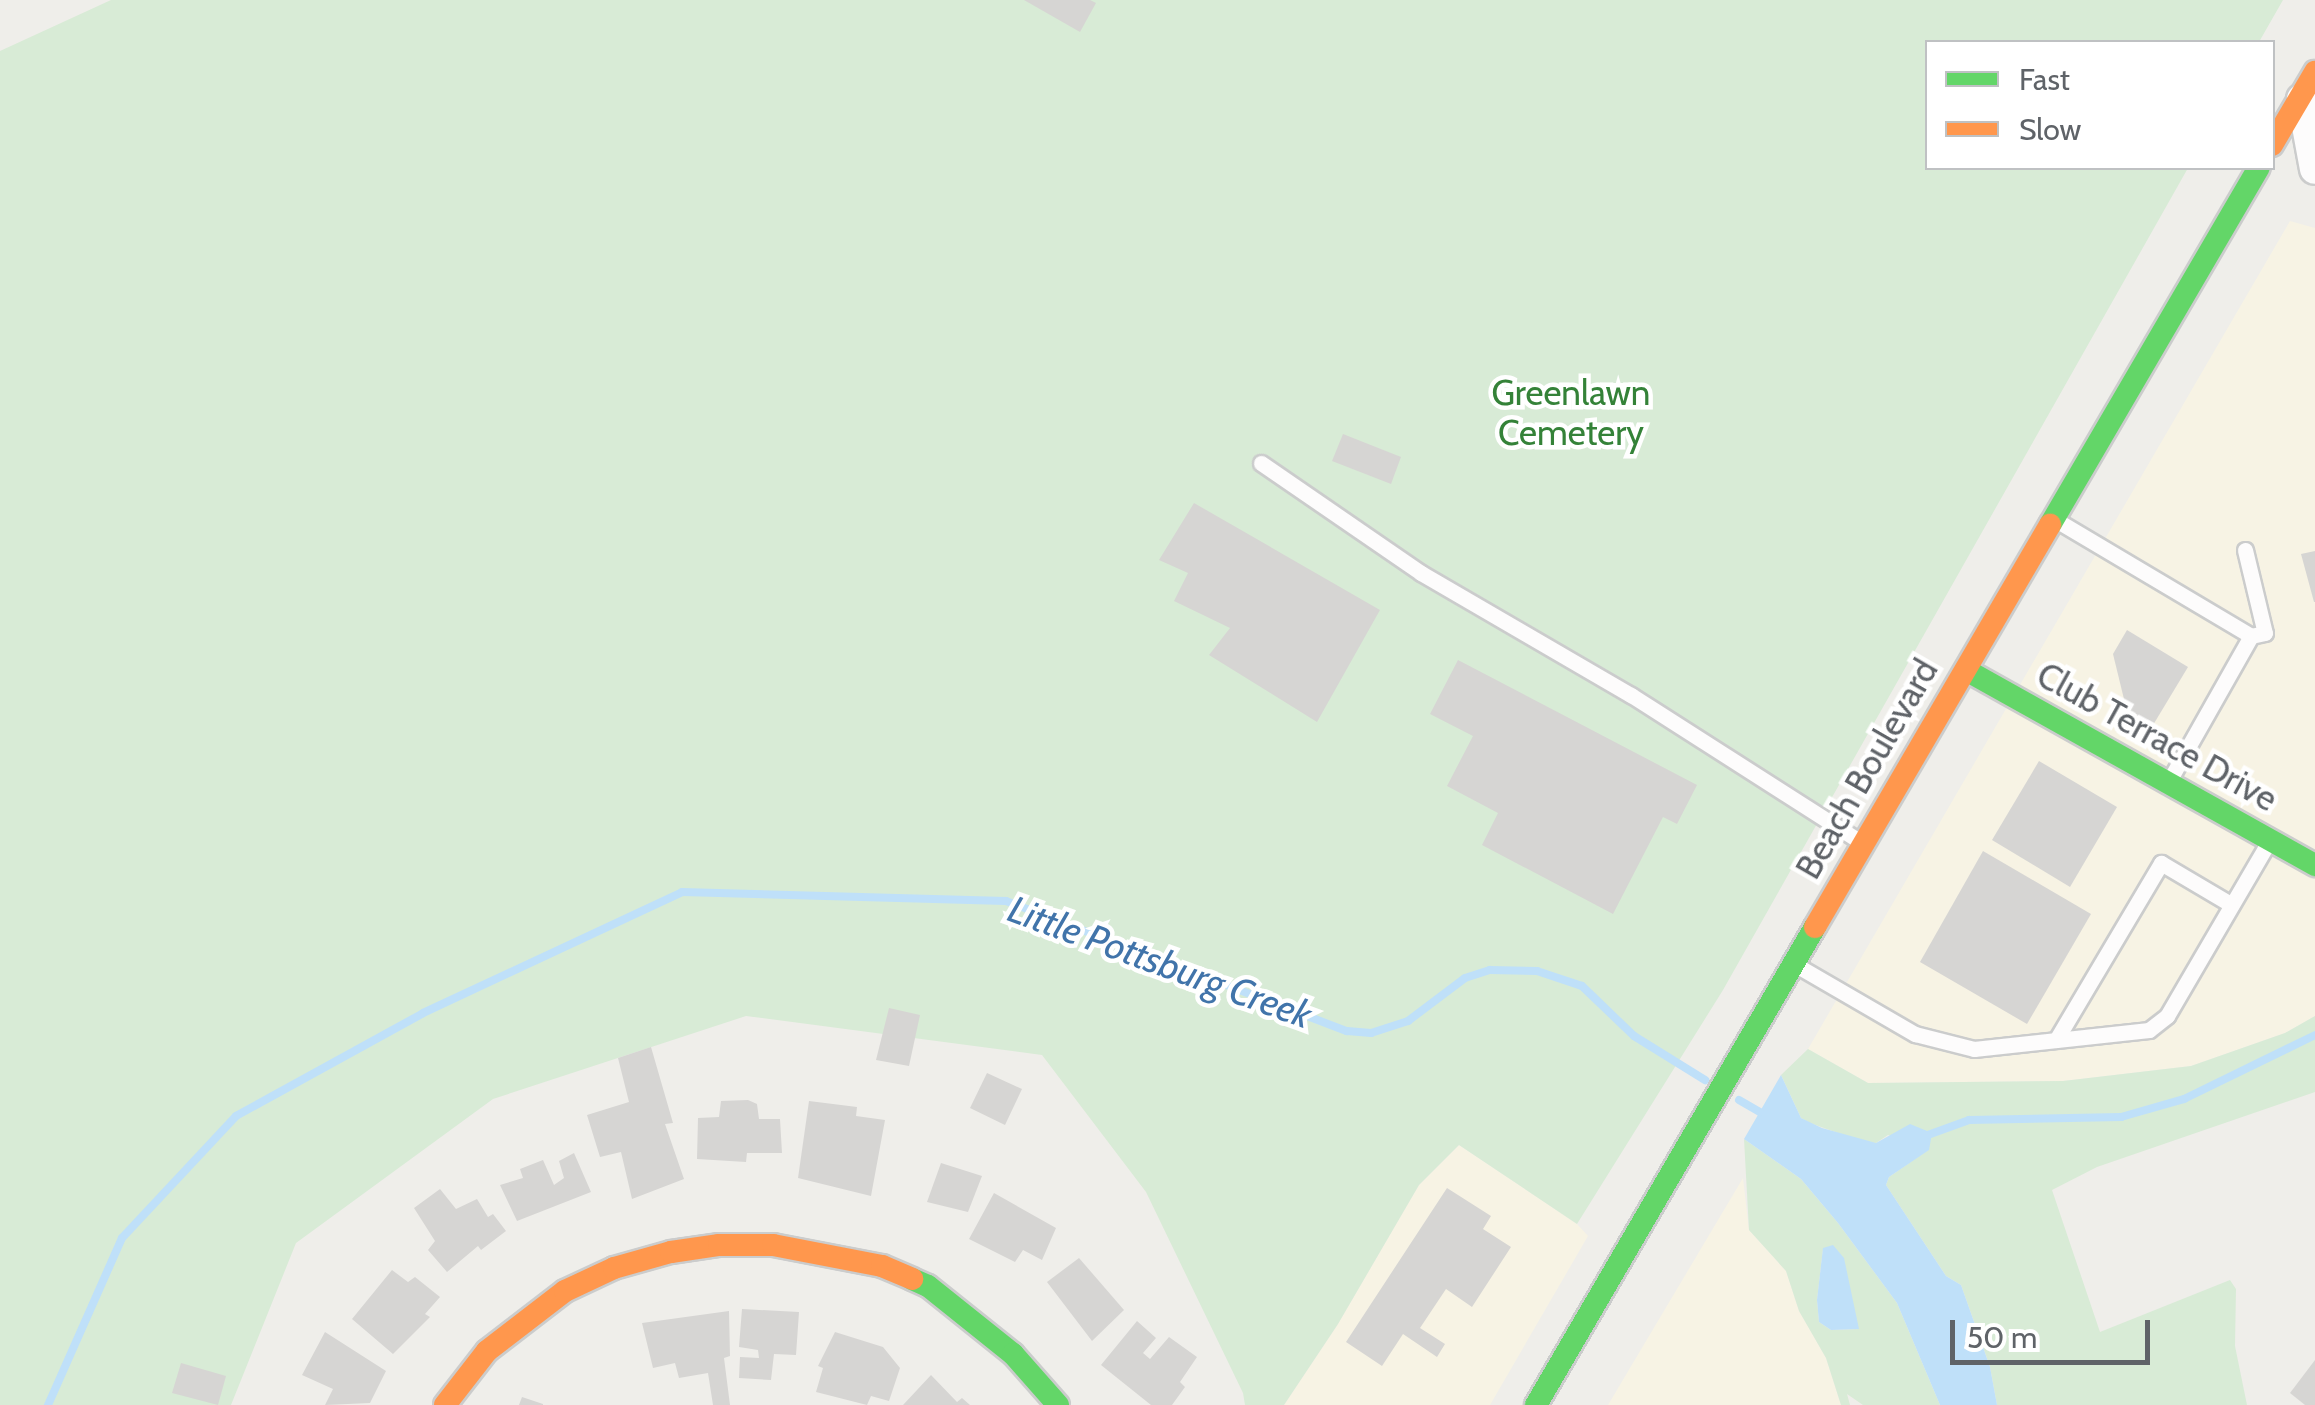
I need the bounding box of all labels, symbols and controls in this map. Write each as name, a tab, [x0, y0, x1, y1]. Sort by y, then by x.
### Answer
legend	[1925, 40, 2275, 170]
text: Fast	[2019, 61, 2070, 98]
text: Slow	[2019, 111, 2081, 148]
park label: Greenlawn Cemetery	[1492, 372, 1650, 454]
street label: Beach Boulevard	[1787, 652, 1947, 886]
street label: Club Terrace Drive	[2030, 654, 2284, 820]
water label: Little Pottsburg Creek	[1002, 886, 1318, 1038]
scale bar	[1955, 1300, 2155, 1362]
text: 50 m	[1967, 1319, 2037, 1356]

